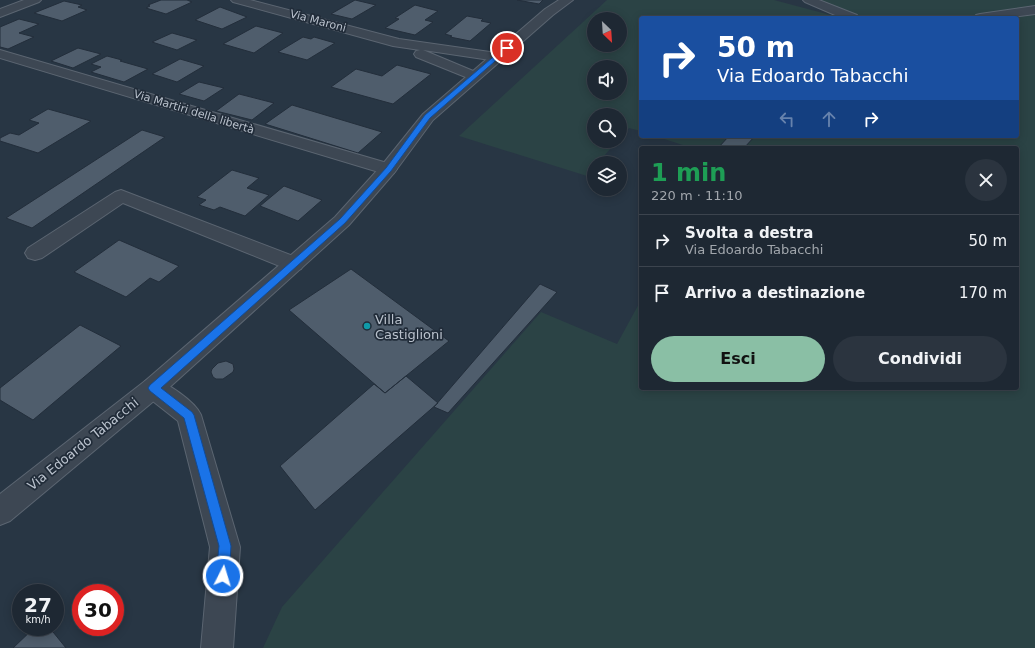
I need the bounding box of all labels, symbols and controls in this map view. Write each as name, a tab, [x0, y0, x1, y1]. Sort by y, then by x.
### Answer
street label: Via Maroni	[288, 7, 348, 35]
north arrow	[587, 12, 627, 52]
map controls	[587, 12, 627, 196]
pin	[490, 31, 524, 65]
text: 50 m	[717, 31, 795, 64]
icon: right	[651, 32, 703, 84]
icon: arrive	[496, 37, 518, 59]
button: sound	[587, 60, 627, 100]
text: Via Edoardo Tabacchi	[717, 65, 908, 86]
street label: Via Martiri della libertà	[132, 87, 256, 137]
button: search	[587, 108, 627, 148]
icon: left	[776, 108, 798, 130]
icon: ahead	[818, 108, 840, 130]
icon: right	[860, 108, 882, 130]
button: layers	[587, 156, 627, 196]
text: 1 min	[651, 159, 726, 187]
button: close	[965, 159, 1007, 201]
text: 220 m · 11:10	[651, 188, 742, 203]
text: Svolta a destra	[685, 224, 813, 242]
icon: right	[651, 230, 673, 252]
text: 50 m	[969, 232, 1007, 250]
text: Via Edoardo Tabacchi	[685, 242, 823, 257]
icon: arrive	[651, 282, 673, 304]
text: Arrivo a destinazione	[685, 284, 865, 302]
text: 170 m	[959, 284, 1007, 302]
place label: Villa Castiglioni	[375, 312, 443, 342]
marker: Villa Castiglioni	[362, 321, 372, 331]
button: Esci	[651, 336, 825, 382]
button: Condividi	[833, 336, 1007, 382]
street label: Via Edoardo Tabacchi	[25, 395, 141, 493]
position arrow	[202, 555, 244, 597]
speed limit sign: 30	[72, 584, 124, 636]
text: 27	[24, 593, 52, 617]
text: km/h	[25, 614, 51, 625]

